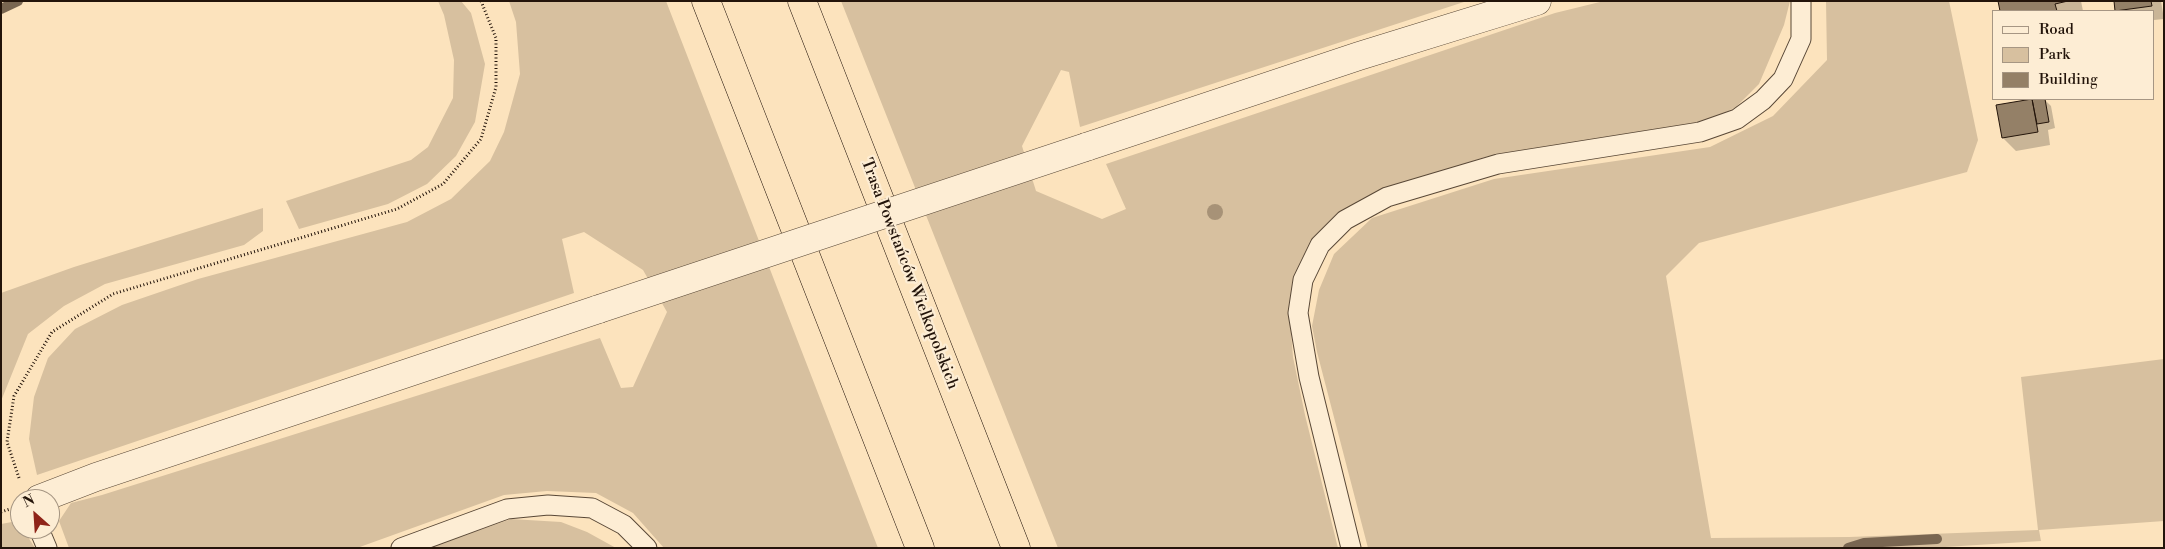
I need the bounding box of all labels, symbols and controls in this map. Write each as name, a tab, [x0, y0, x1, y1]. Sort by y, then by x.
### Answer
legend	[1992, 10, 2155, 100]
text: Road	[2039, 20, 2074, 39]
text: Park	[2039, 45, 2070, 64]
text: Building	[2039, 70, 2098, 89]
street label: Trasa Powstańców Wielkopolskich	[856, 156, 962, 392]
north arrow	[10, 489, 60, 539]
text: N	[20, 491, 38, 512]

